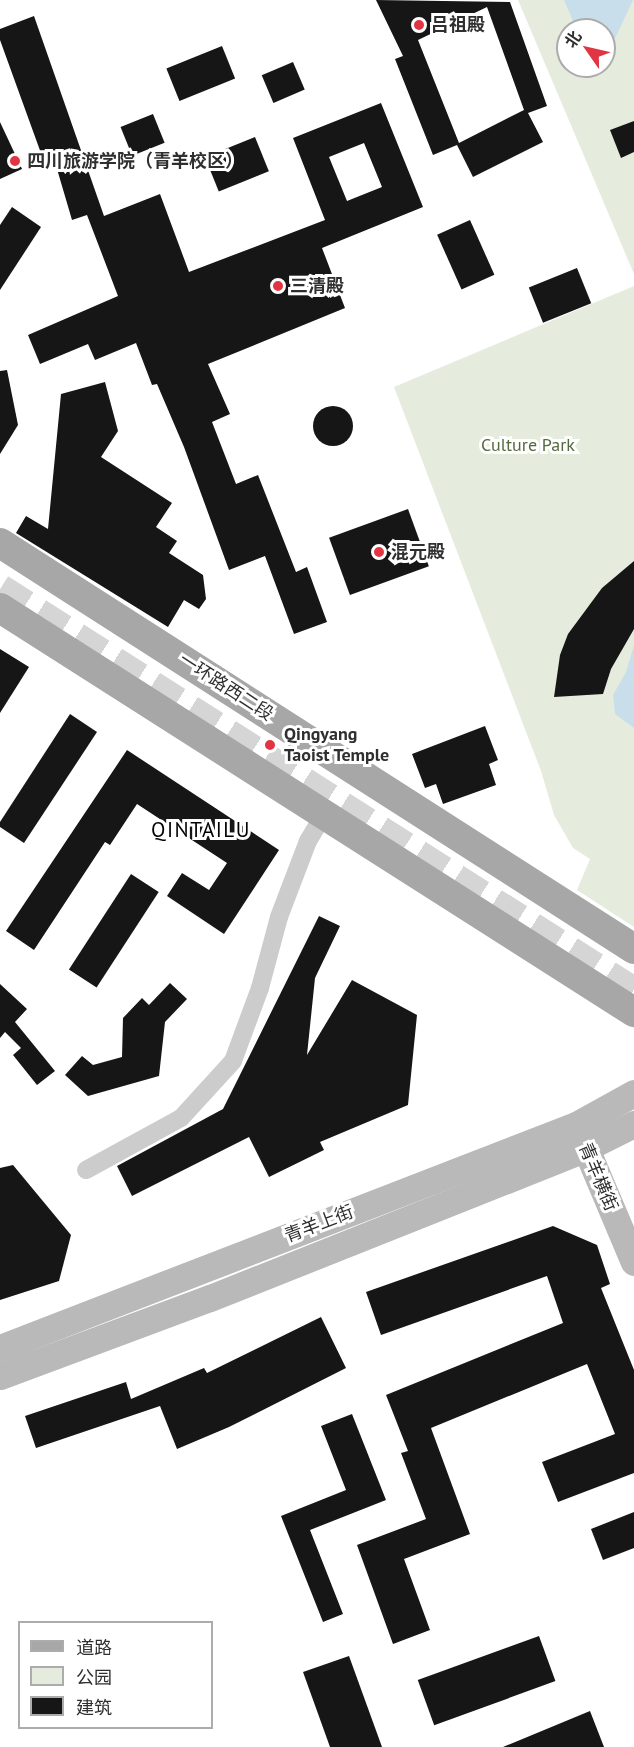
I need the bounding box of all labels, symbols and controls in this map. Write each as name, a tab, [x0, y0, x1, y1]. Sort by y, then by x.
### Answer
place label: 吕祖殿	[431, 14, 485, 36]
marker: 吕祖殿	[412, 18, 426, 32]
north arrow	[556, 18, 616, 78]
text: 北	[560, 27, 585, 51]
place label: 四川旅游学院（青羊校区）	[27, 150, 243, 172]
marker: 四川旅游学院（青羊校区）	[8, 154, 22, 168]
place label: 三清殿	[290, 275, 344, 297]
marker: 三清殿	[271, 279, 285, 293]
park label: Culture Park	[481, 434, 575, 456]
place label: 混元殿	[391, 541, 445, 563]
marker: 混元殿	[372, 545, 386, 559]
street label: 一环路西二段	[175, 649, 277, 725]
place label: Qingyang Taoist Temple	[284, 724, 390, 766]
marker: Qingyang Taoist Temple	[261, 736, 279, 754]
district label: QINTAILU	[151, 817, 251, 843]
street label: 青羊横街	[574, 1140, 622, 1214]
street label: 青羊上街	[282, 1201, 356, 1247]
legend	[18, 1621, 213, 1729]
text: 道路	[76, 1636, 112, 1659]
text: 公园	[76, 1666, 112, 1689]
text: 建筑	[76, 1696, 112, 1719]

